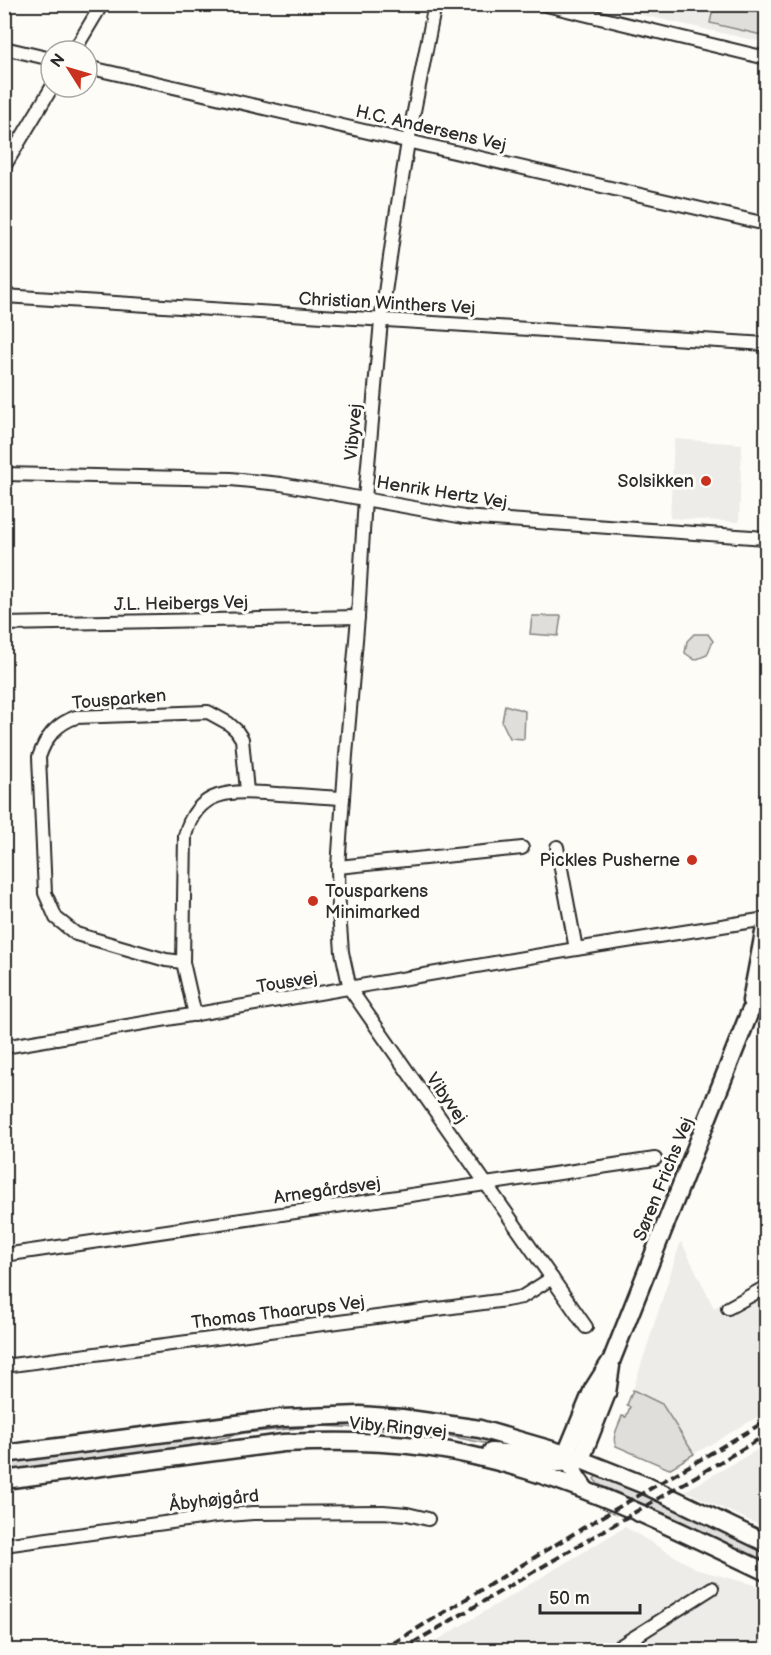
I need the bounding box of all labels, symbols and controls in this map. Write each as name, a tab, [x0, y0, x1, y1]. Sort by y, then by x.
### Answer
north arrow	[39, 39, 99, 99]
text: N	[47, 50, 69, 71]
street label: H.C. Andersens Vej	[354, 101, 508, 156]
street label: Christian Winthers Vej	[298, 288, 476, 319]
street label: Vibyvej	[341, 403, 366, 461]
place label: Solsikken	[618, 471, 694, 492]
street label: Henrik Hertz Vej	[375, 472, 509, 513]
marker: Solsikken	[699, 474, 713, 488]
street label: J.L. Heibergs Vej	[114, 592, 248, 615]
street label: Tousparken	[71, 685, 167, 714]
place label: Pickles Pusherne	[540, 850, 680, 871]
marker: Pickles Pusherne	[685, 853, 699, 867]
place label: Tousparkens Minimarked	[325, 881, 428, 923]
marker: Tousparkens Minimarked	[306, 894, 320, 908]
street label: Tousvej	[255, 967, 319, 998]
street label: Vibyvej	[422, 1069, 472, 1128]
street label: Søren Frichs Vej	[629, 1114, 698, 1244]
street label: Arnegårdsvej	[272, 1173, 382, 1208]
street label: Thomas Thaarups Vej	[190, 1291, 366, 1334]
street label: Viby Ringvej	[348, 1413, 448, 1442]
street label: Åbyhøjgård	[168, 1484, 260, 1516]
scale bar	[540, 1577, 640, 1615]
text: 50 m	[549, 1588, 590, 1609]

